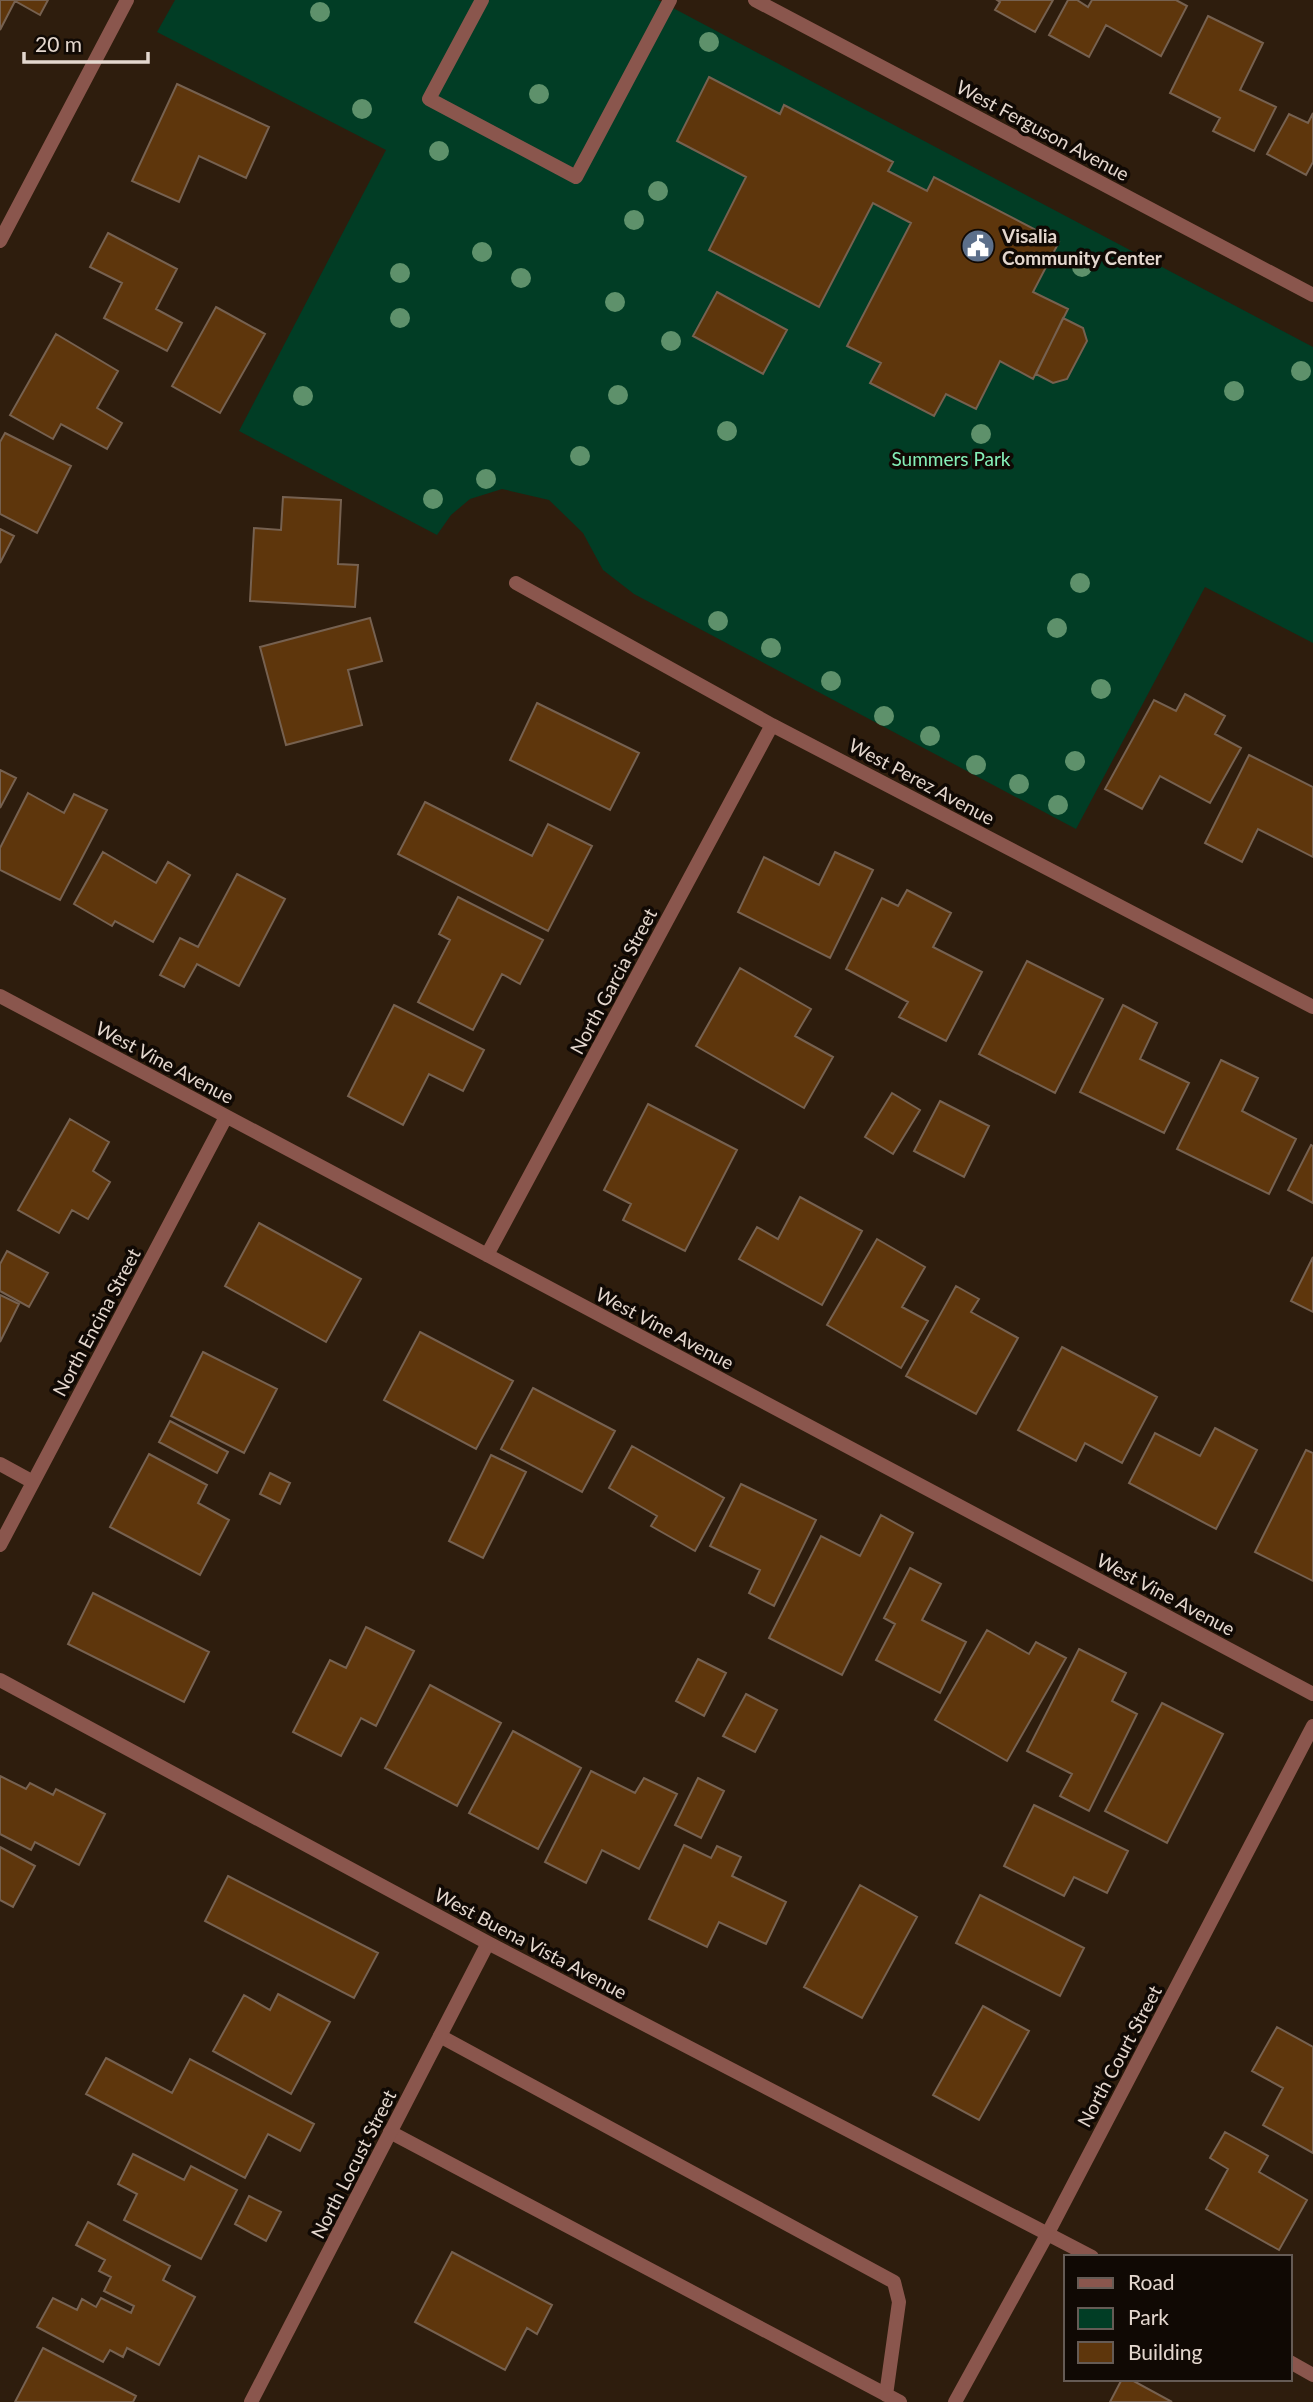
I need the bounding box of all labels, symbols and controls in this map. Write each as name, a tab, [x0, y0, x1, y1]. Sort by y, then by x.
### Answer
scale bar	[24, 21, 149, 65]
text: 20 m	[35, 31, 82, 56]
street label: West Ferguson Avenue	[953, 75, 1133, 185]
place label: Visalia Community Center	[1001, 224, 1163, 269]
public building icon: Visalia Community Center	[959, 227, 997, 265]
park label: Summers Park	[891, 447, 1011, 470]
street label: West Perez Avenue	[845, 733, 999, 829]
street label: North Garcia Street	[565, 904, 661, 1058]
street label: West Vine Avenue	[92, 1016, 238, 1108]
street label: North Encina Street	[47, 1244, 145, 1400]
street label: West Vine Avenue	[592, 1282, 738, 1374]
street label: West Vine Avenue	[1093, 1548, 1239, 1640]
street label: West Buena Vista Avenue	[431, 1882, 631, 2004]
street label: North Court Street	[1072, 1981, 1166, 2131]
street label: North Locust Street	[306, 2086, 400, 2242]
legend	[1064, 2255, 1292, 2381]
text: Road	[1128, 2269, 1175, 2294]
text: Park	[1128, 2304, 1169, 2329]
text: Building	[1128, 2339, 1203, 2364]

